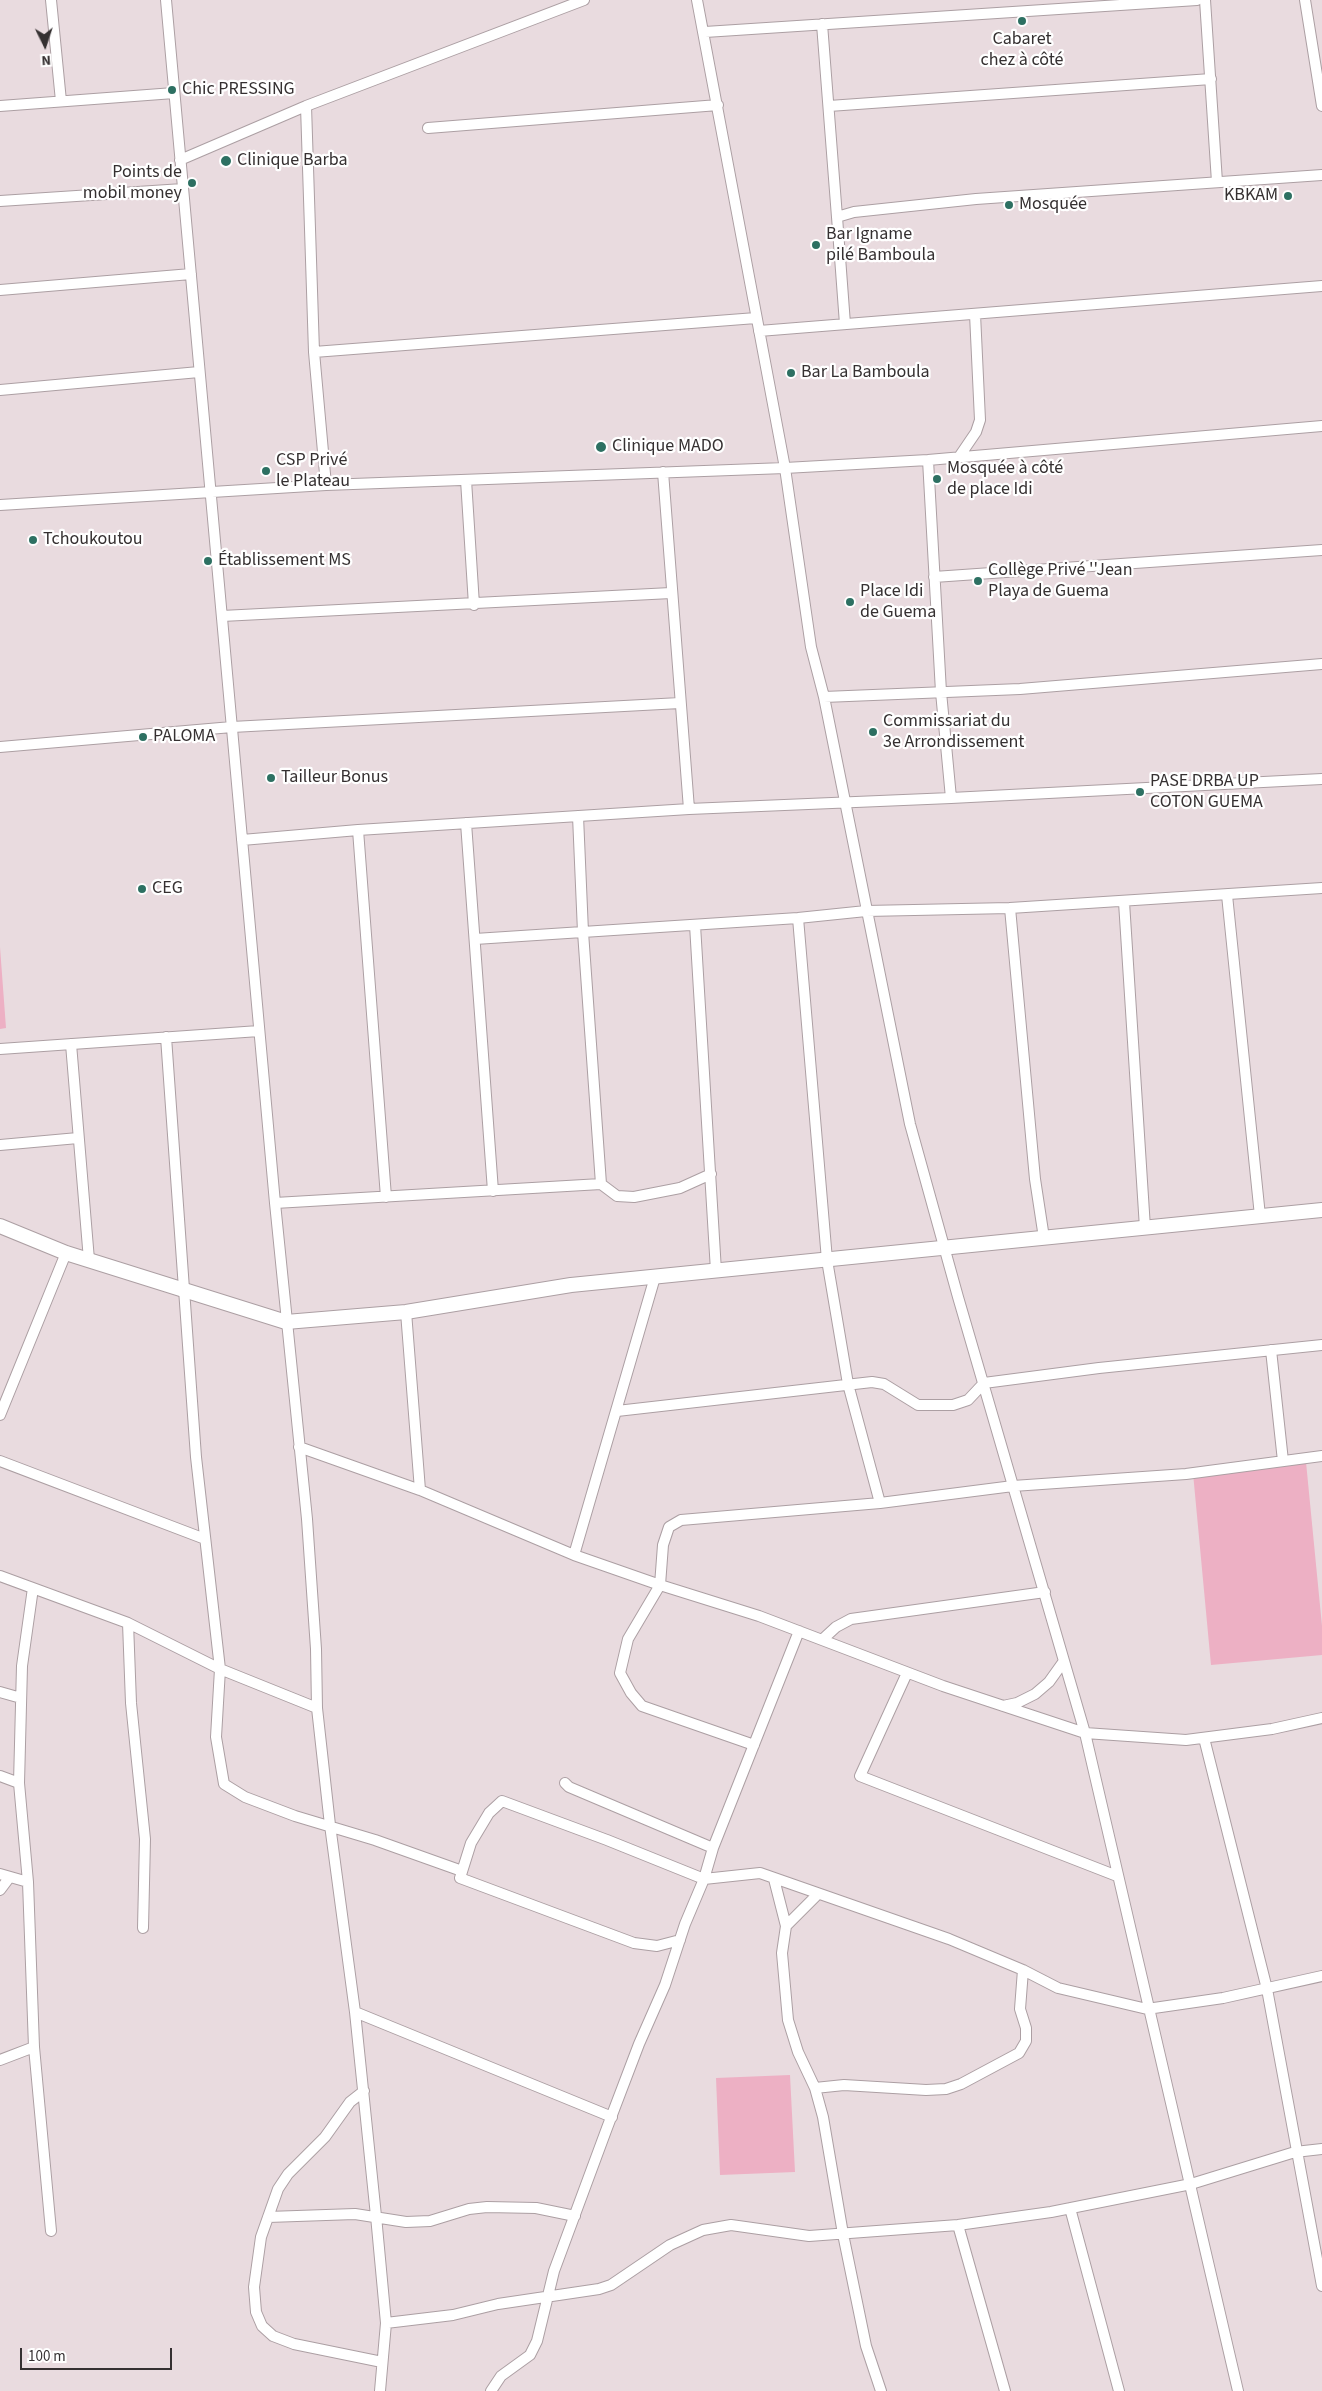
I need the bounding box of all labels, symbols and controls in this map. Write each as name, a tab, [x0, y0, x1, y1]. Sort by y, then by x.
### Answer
marker: Cabaret chez à côté	[1016, 15, 1028, 27]
north arrow	[20, 20, 70, 70]
place label: Cabaret chez à côté	[981, 29, 1063, 72]
text: N	[41, 50, 51, 70]
place label: Chic PRESSING	[182, 79, 295, 101]
marker: Chic PRESSING	[166, 84, 178, 96]
place label: Clinique Barba	[237, 150, 348, 172]
marker: Clinique Barba	[219, 154, 233, 168]
place label: Points de mobil money	[83, 162, 182, 204]
marker: Points de mobil money	[186, 177, 198, 189]
place label: KBKAM	[1224, 185, 1278, 207]
marker: KBKAM	[1282, 190, 1294, 202]
place label: Mosquée	[1019, 194, 1087, 216]
marker: Mosquée	[1003, 199, 1015, 211]
place label: Bar Igname pilé Bamboula	[826, 224, 935, 266]
marker: Bar Igname pilé Bamboula	[810, 239, 822, 251]
place label: Bar La Bamboula	[801, 362, 930, 384]
marker: Bar La Bamboula	[785, 367, 797, 379]
place label: Clinique MADO	[612, 436, 724, 458]
marker: Clinique MADO	[594, 440, 608, 454]
place label: CSP Privé le Plateau	[276, 450, 350, 492]
place label: Mosquée à côté de place Idi	[947, 458, 1063, 500]
marker: CSP Privé le Plateau	[260, 465, 272, 477]
marker: Mosquée à côté de place Idi	[931, 473, 943, 485]
place label: Tchoukoutou	[43, 529, 143, 551]
marker: Tchoukoutou	[27, 534, 39, 546]
place label: Établissement MS	[218, 550, 351, 572]
marker: Établissement MS	[202, 555, 214, 567]
place label: Collège Privé ''Jean Playa de Guema	[988, 560, 1133, 602]
marker: Collège Privé ''Jean Playa de Guema	[972, 575, 984, 587]
place label: Place Idi de Guema	[860, 581, 936, 624]
marker: Place Idi de Guema	[844, 596, 856, 608]
place label: Commissariat du 3e Arrondissement	[883, 711, 1024, 754]
place label: PALOMA	[153, 726, 215, 748]
marker: Commissariat du 3e Arrondissement	[867, 726, 879, 738]
marker: PALOMA	[137, 731, 149, 743]
place label: Tailleur Bonus	[281, 767, 388, 789]
place label: PASE DRBA UP COTON GUEMA	[1150, 771, 1263, 814]
marker: Tailleur Bonus	[265, 772, 277, 784]
marker: PASE DRBA UP COTON GUEMA	[1134, 786, 1146, 798]
place label: CEG	[152, 878, 183, 900]
marker: CEG	[136, 883, 148, 895]
scale bar	[22, 2338, 175, 2370]
text: 100 m	[28, 2346, 66, 2367]

